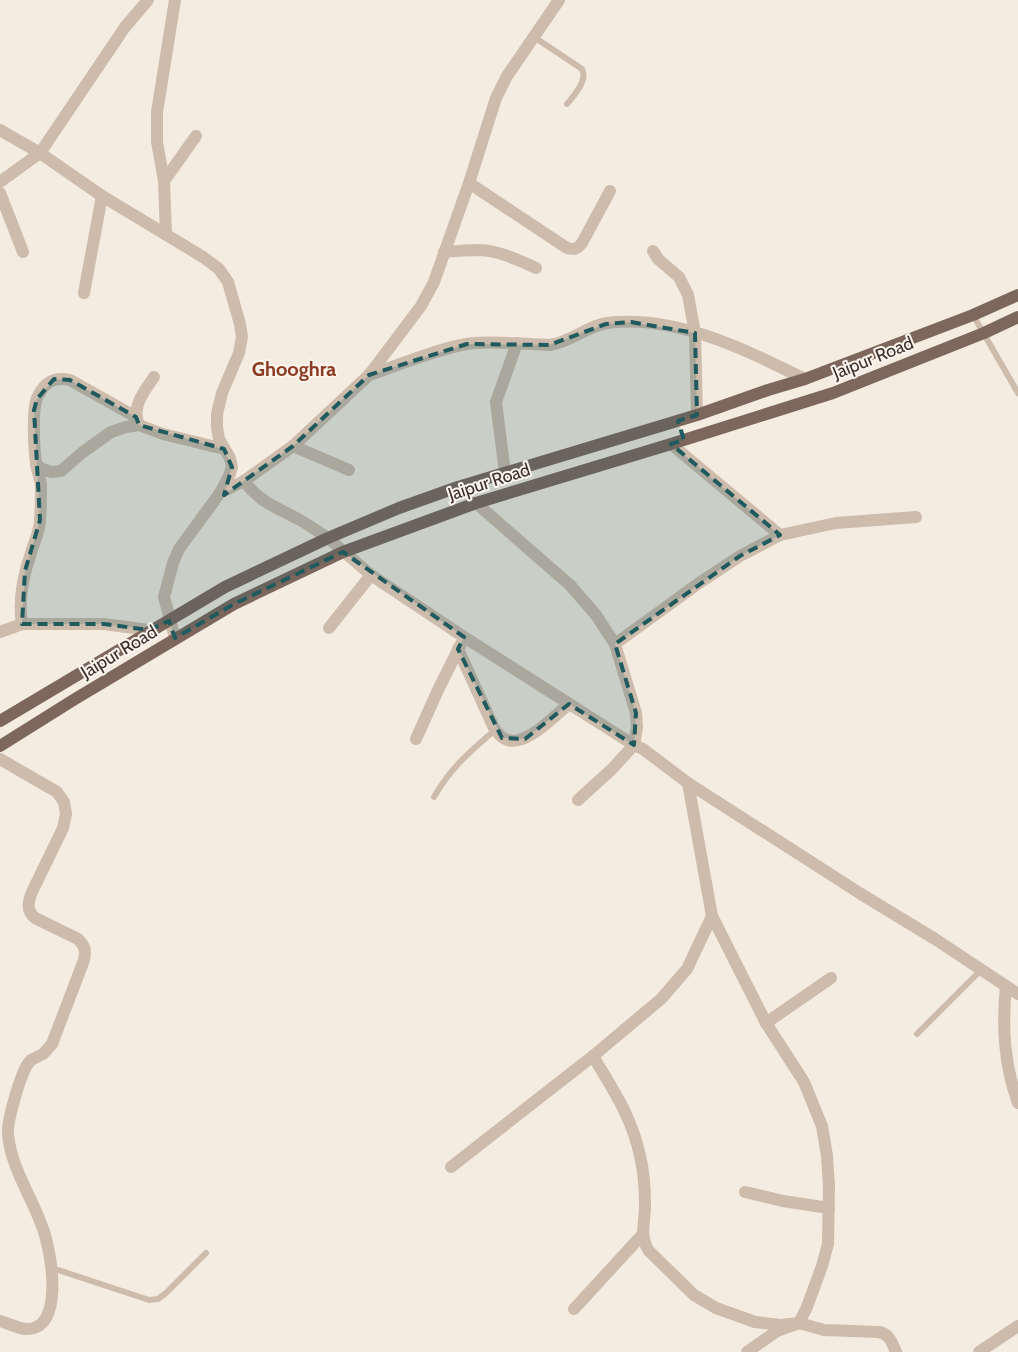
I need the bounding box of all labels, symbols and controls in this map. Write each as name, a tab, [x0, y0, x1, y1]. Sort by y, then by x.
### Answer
street label: Jaipur Road	[828, 332, 917, 385]
district label: Ghooghra	[252, 357, 336, 381]
street label: Jaipur Road	[444, 458, 533, 506]
street label: Jaipur Road	[76, 621, 161, 684]

